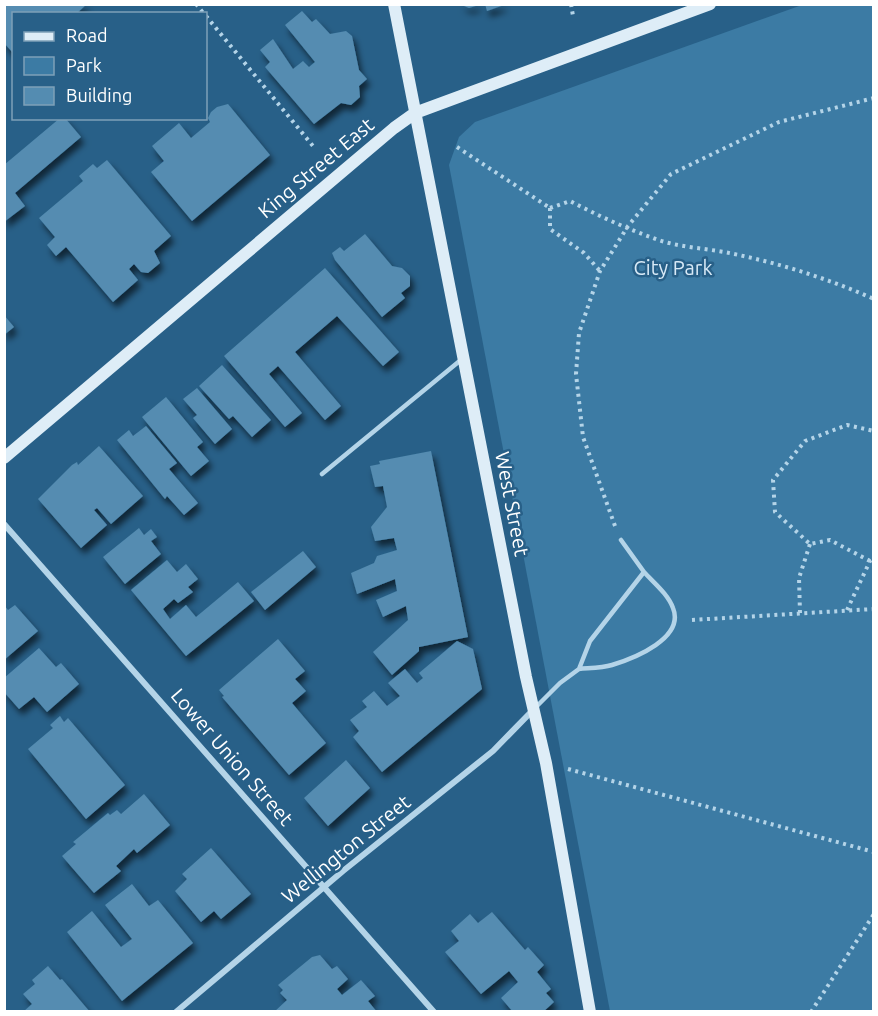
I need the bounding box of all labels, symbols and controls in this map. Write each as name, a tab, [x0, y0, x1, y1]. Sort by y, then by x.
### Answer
legend	[12, 12, 207, 120]
text: Road	[66, 25, 108, 45]
text: Park	[66, 55, 102, 75]
text: Building	[66, 85, 132, 105]
street label: King Street East	[253, 113, 378, 223]
park label: City Park	[634, 256, 712, 279]
street label: West Street	[491, 450, 534, 558]
street label: Lower Union Street	[167, 683, 298, 830]
street label: Wellington Street	[277, 790, 415, 908]

